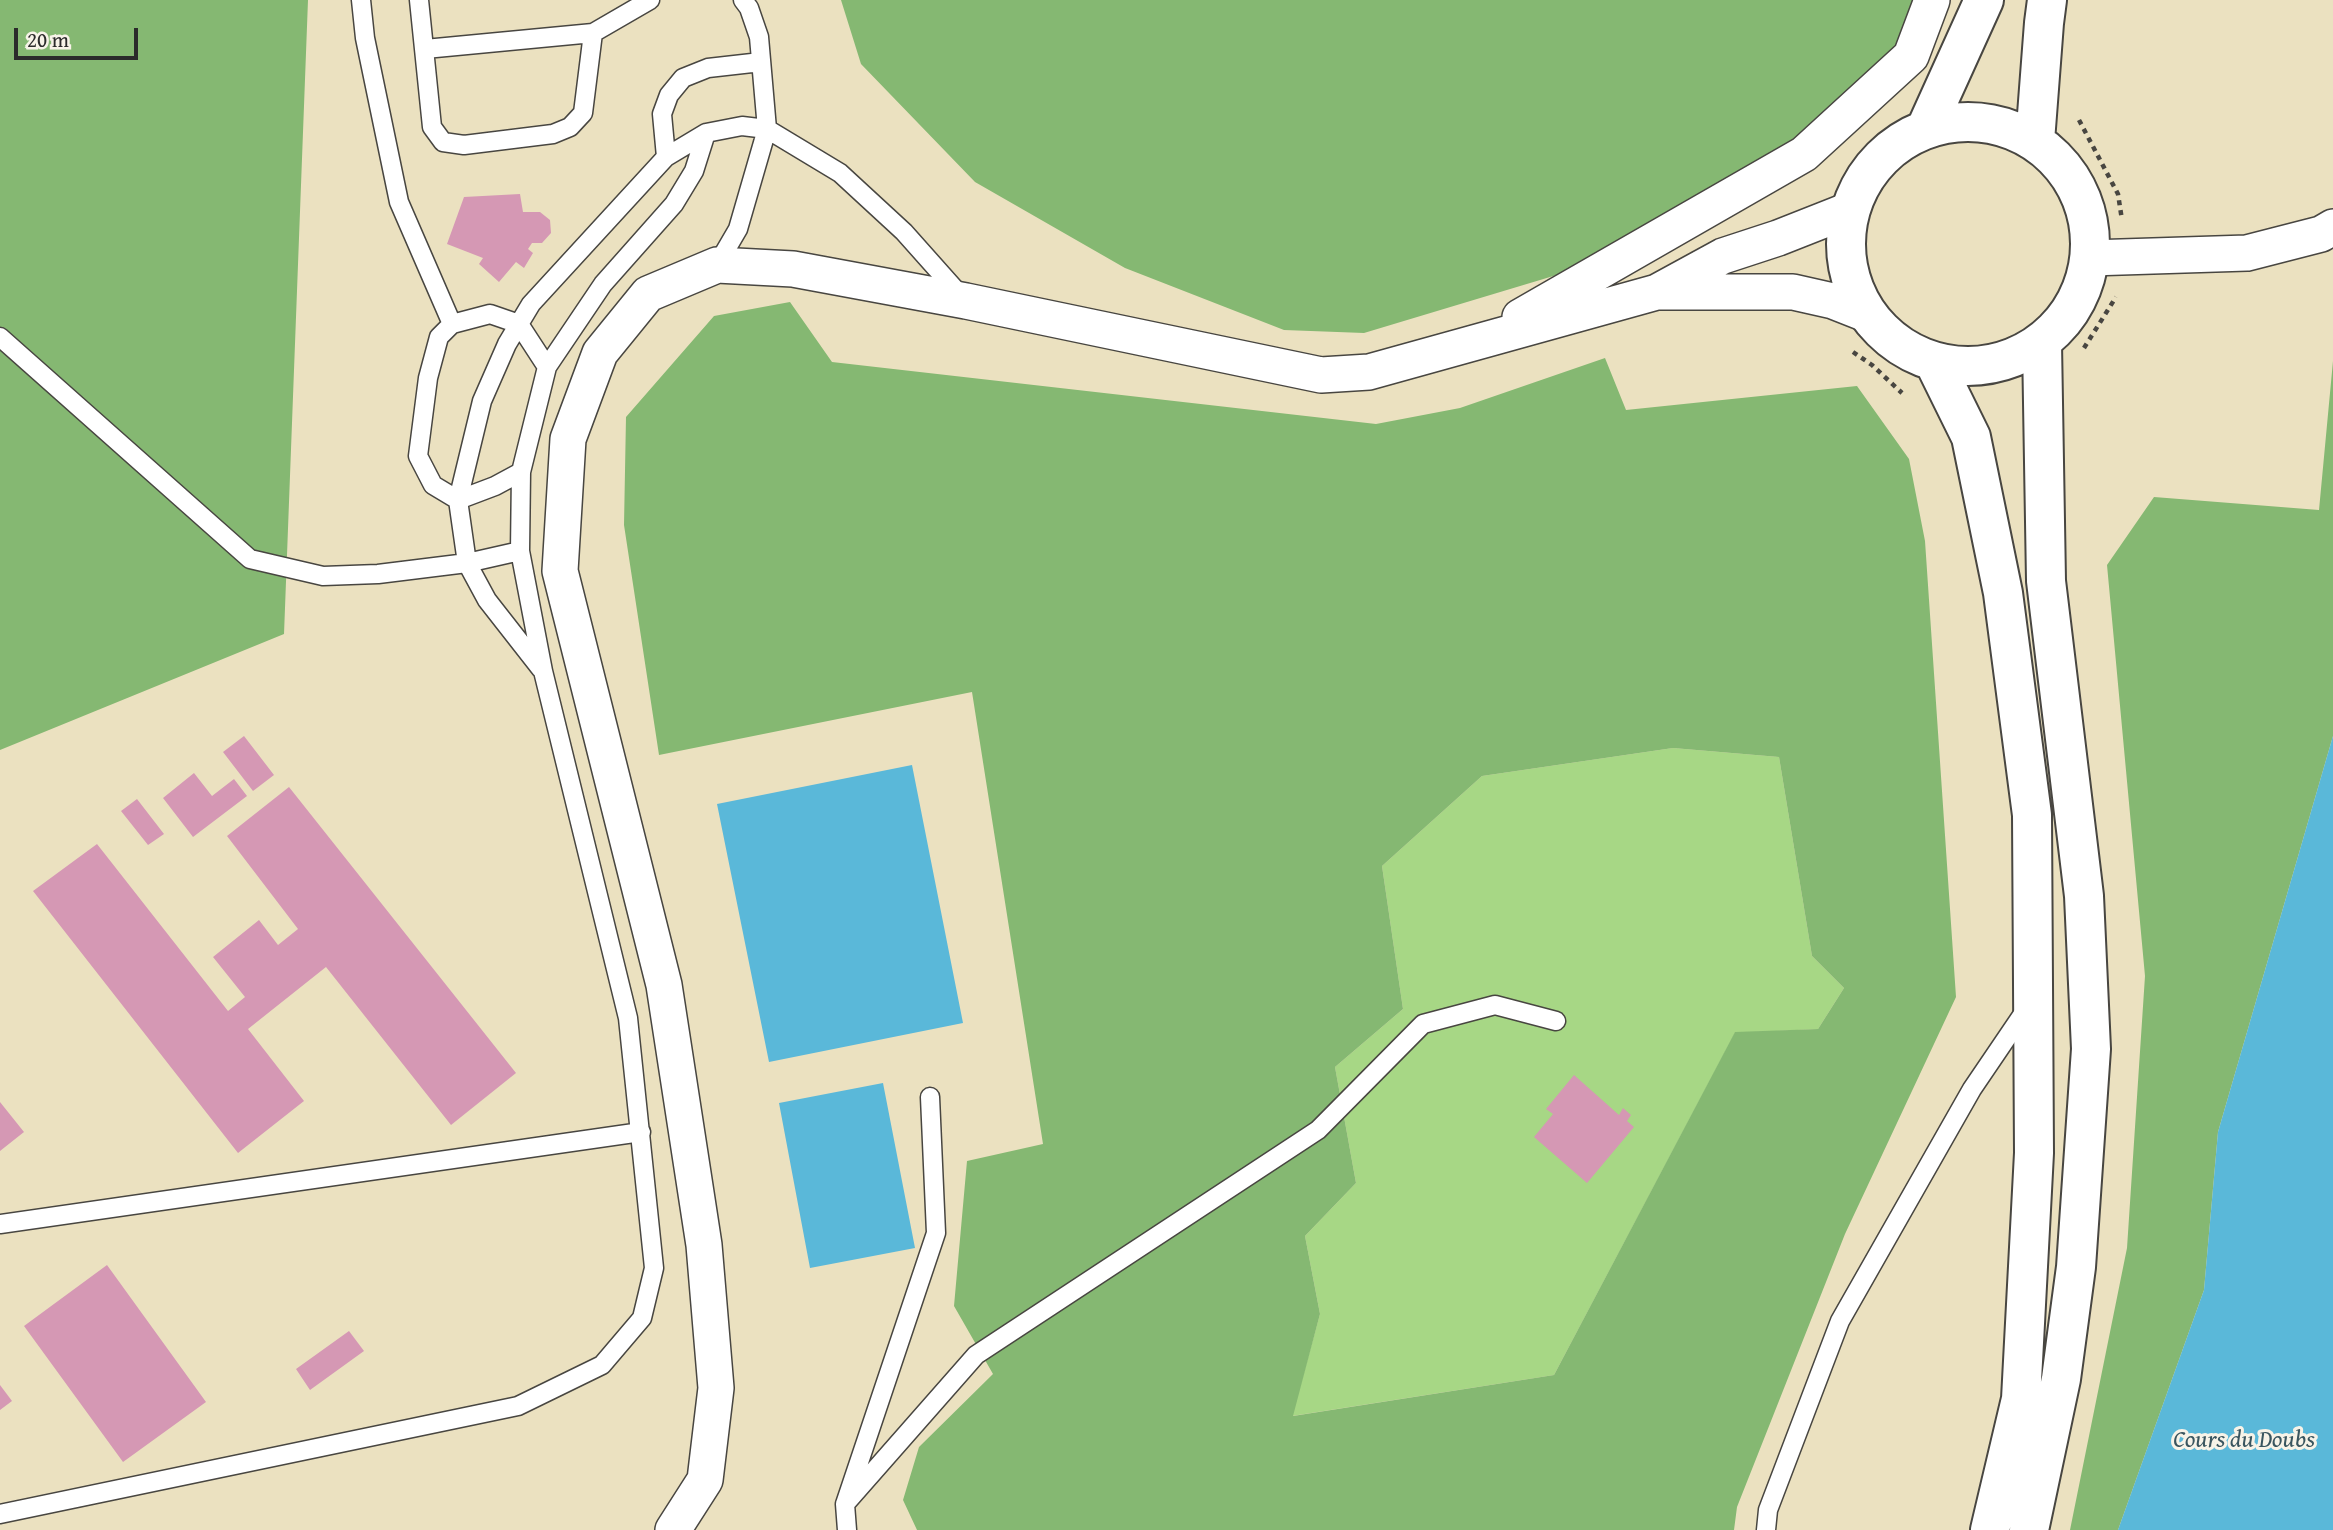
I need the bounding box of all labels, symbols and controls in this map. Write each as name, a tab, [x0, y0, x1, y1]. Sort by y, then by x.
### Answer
scale bar	[18, 14, 142, 58]
text: 20 m	[27, 24, 69, 55]
water label: Cours du Doubs	[2173, 1427, 2315, 1455]

